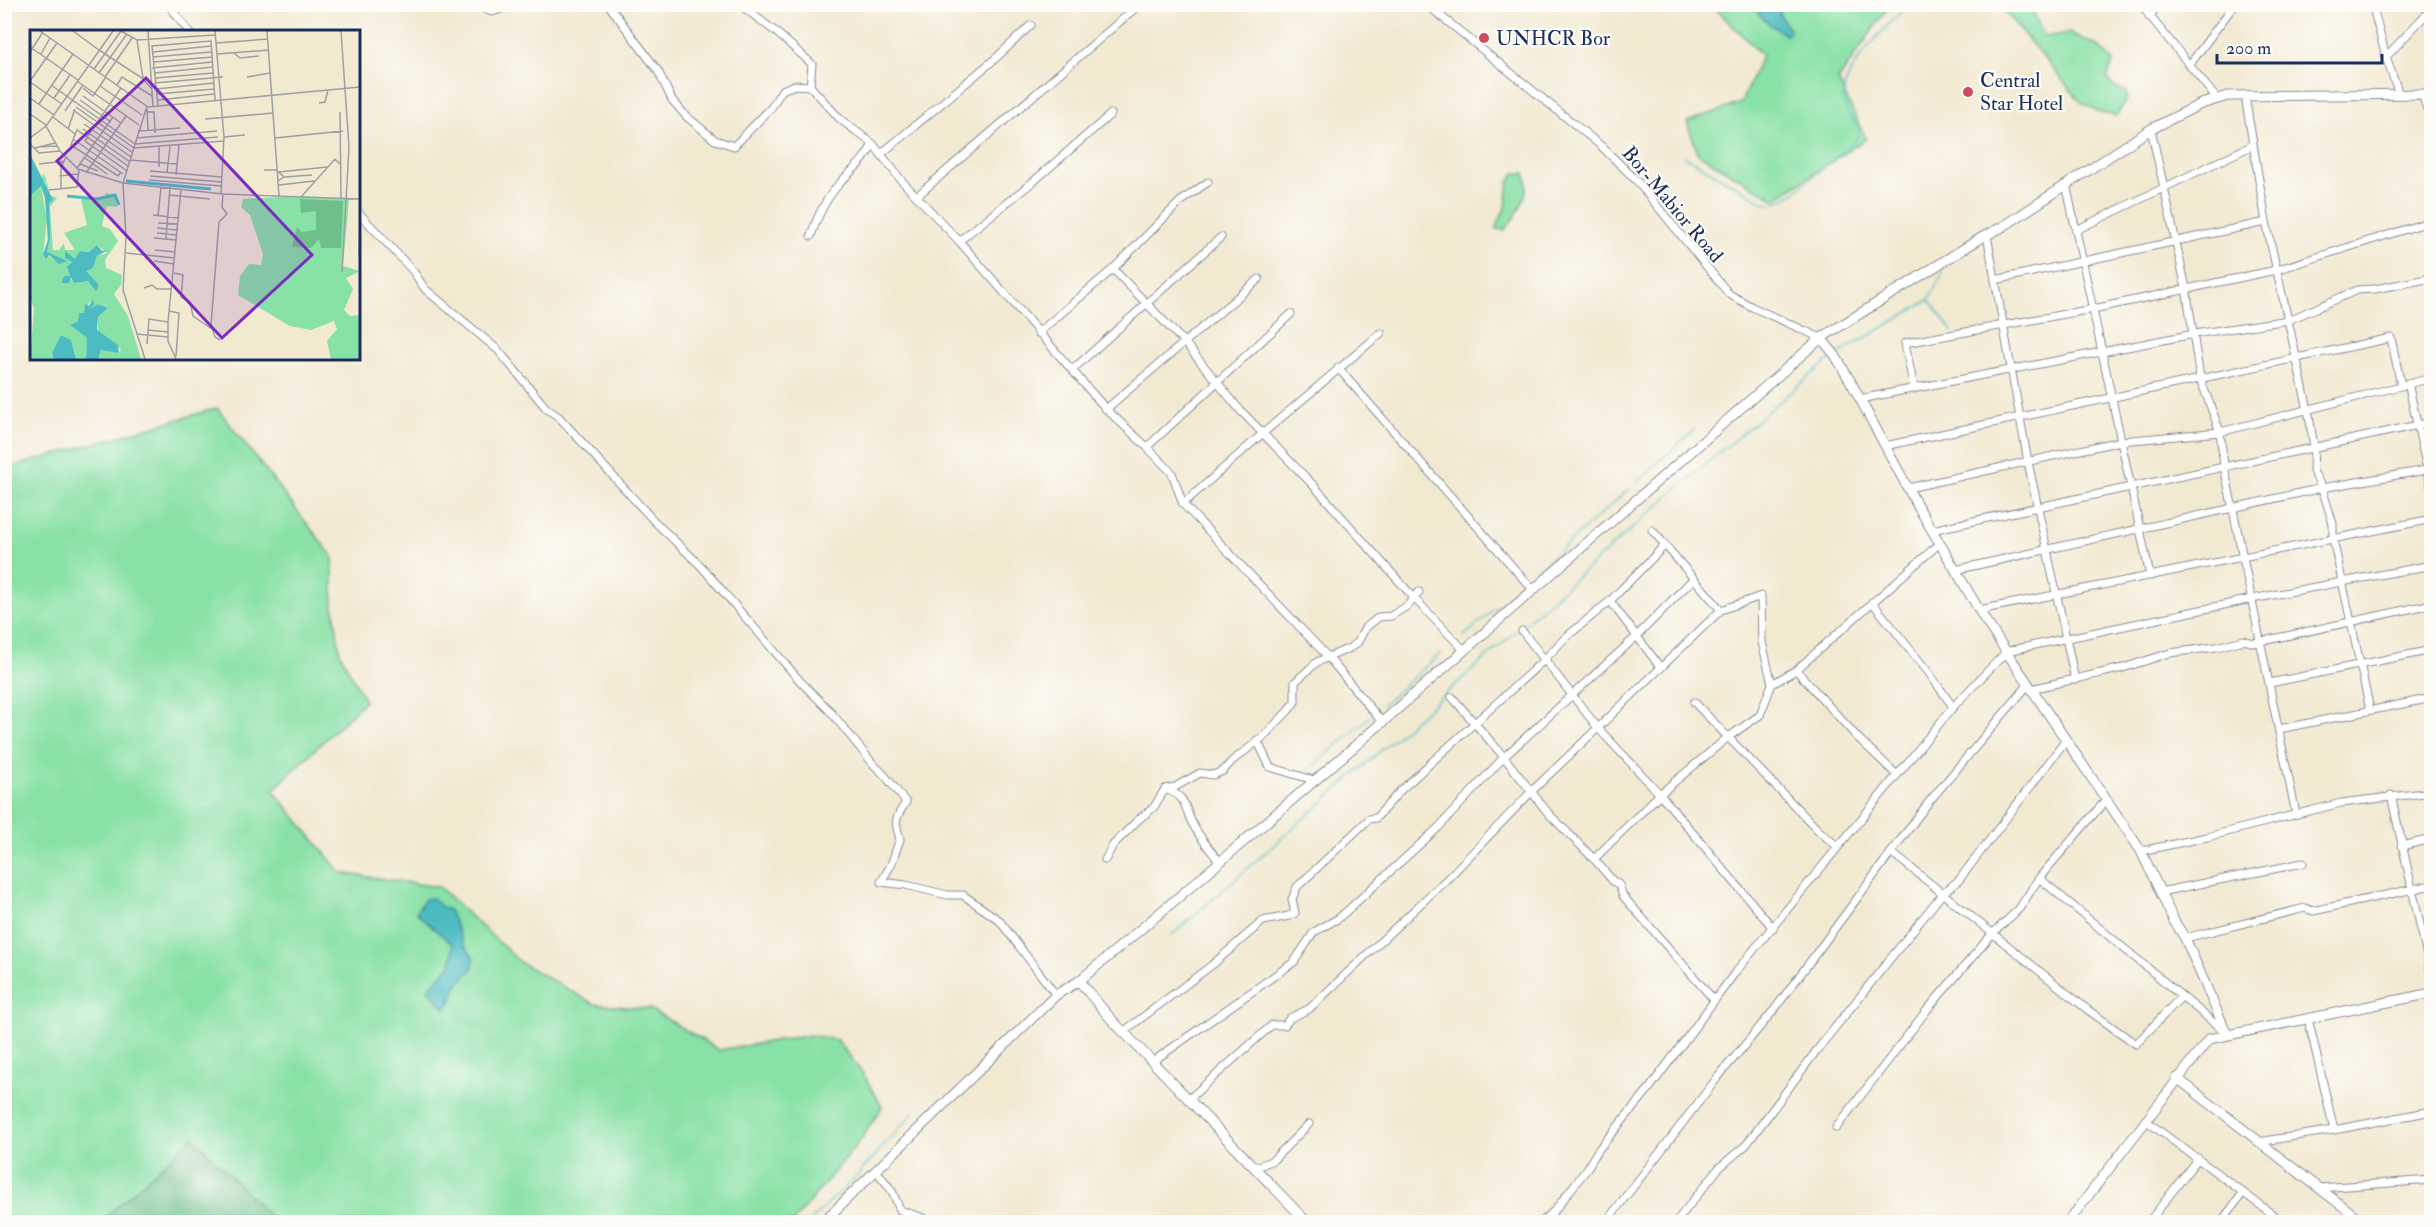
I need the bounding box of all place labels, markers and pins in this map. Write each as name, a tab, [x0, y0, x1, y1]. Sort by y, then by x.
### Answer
place label: UNHCR Bor	[1496, 26, 1611, 51]
marker: UNHCR Bor	[1477, 31, 1491, 45]
place label: Central Star Hotel	[1980, 68, 2063, 116]
marker: Central Star Hotel	[1961, 85, 1975, 99]

